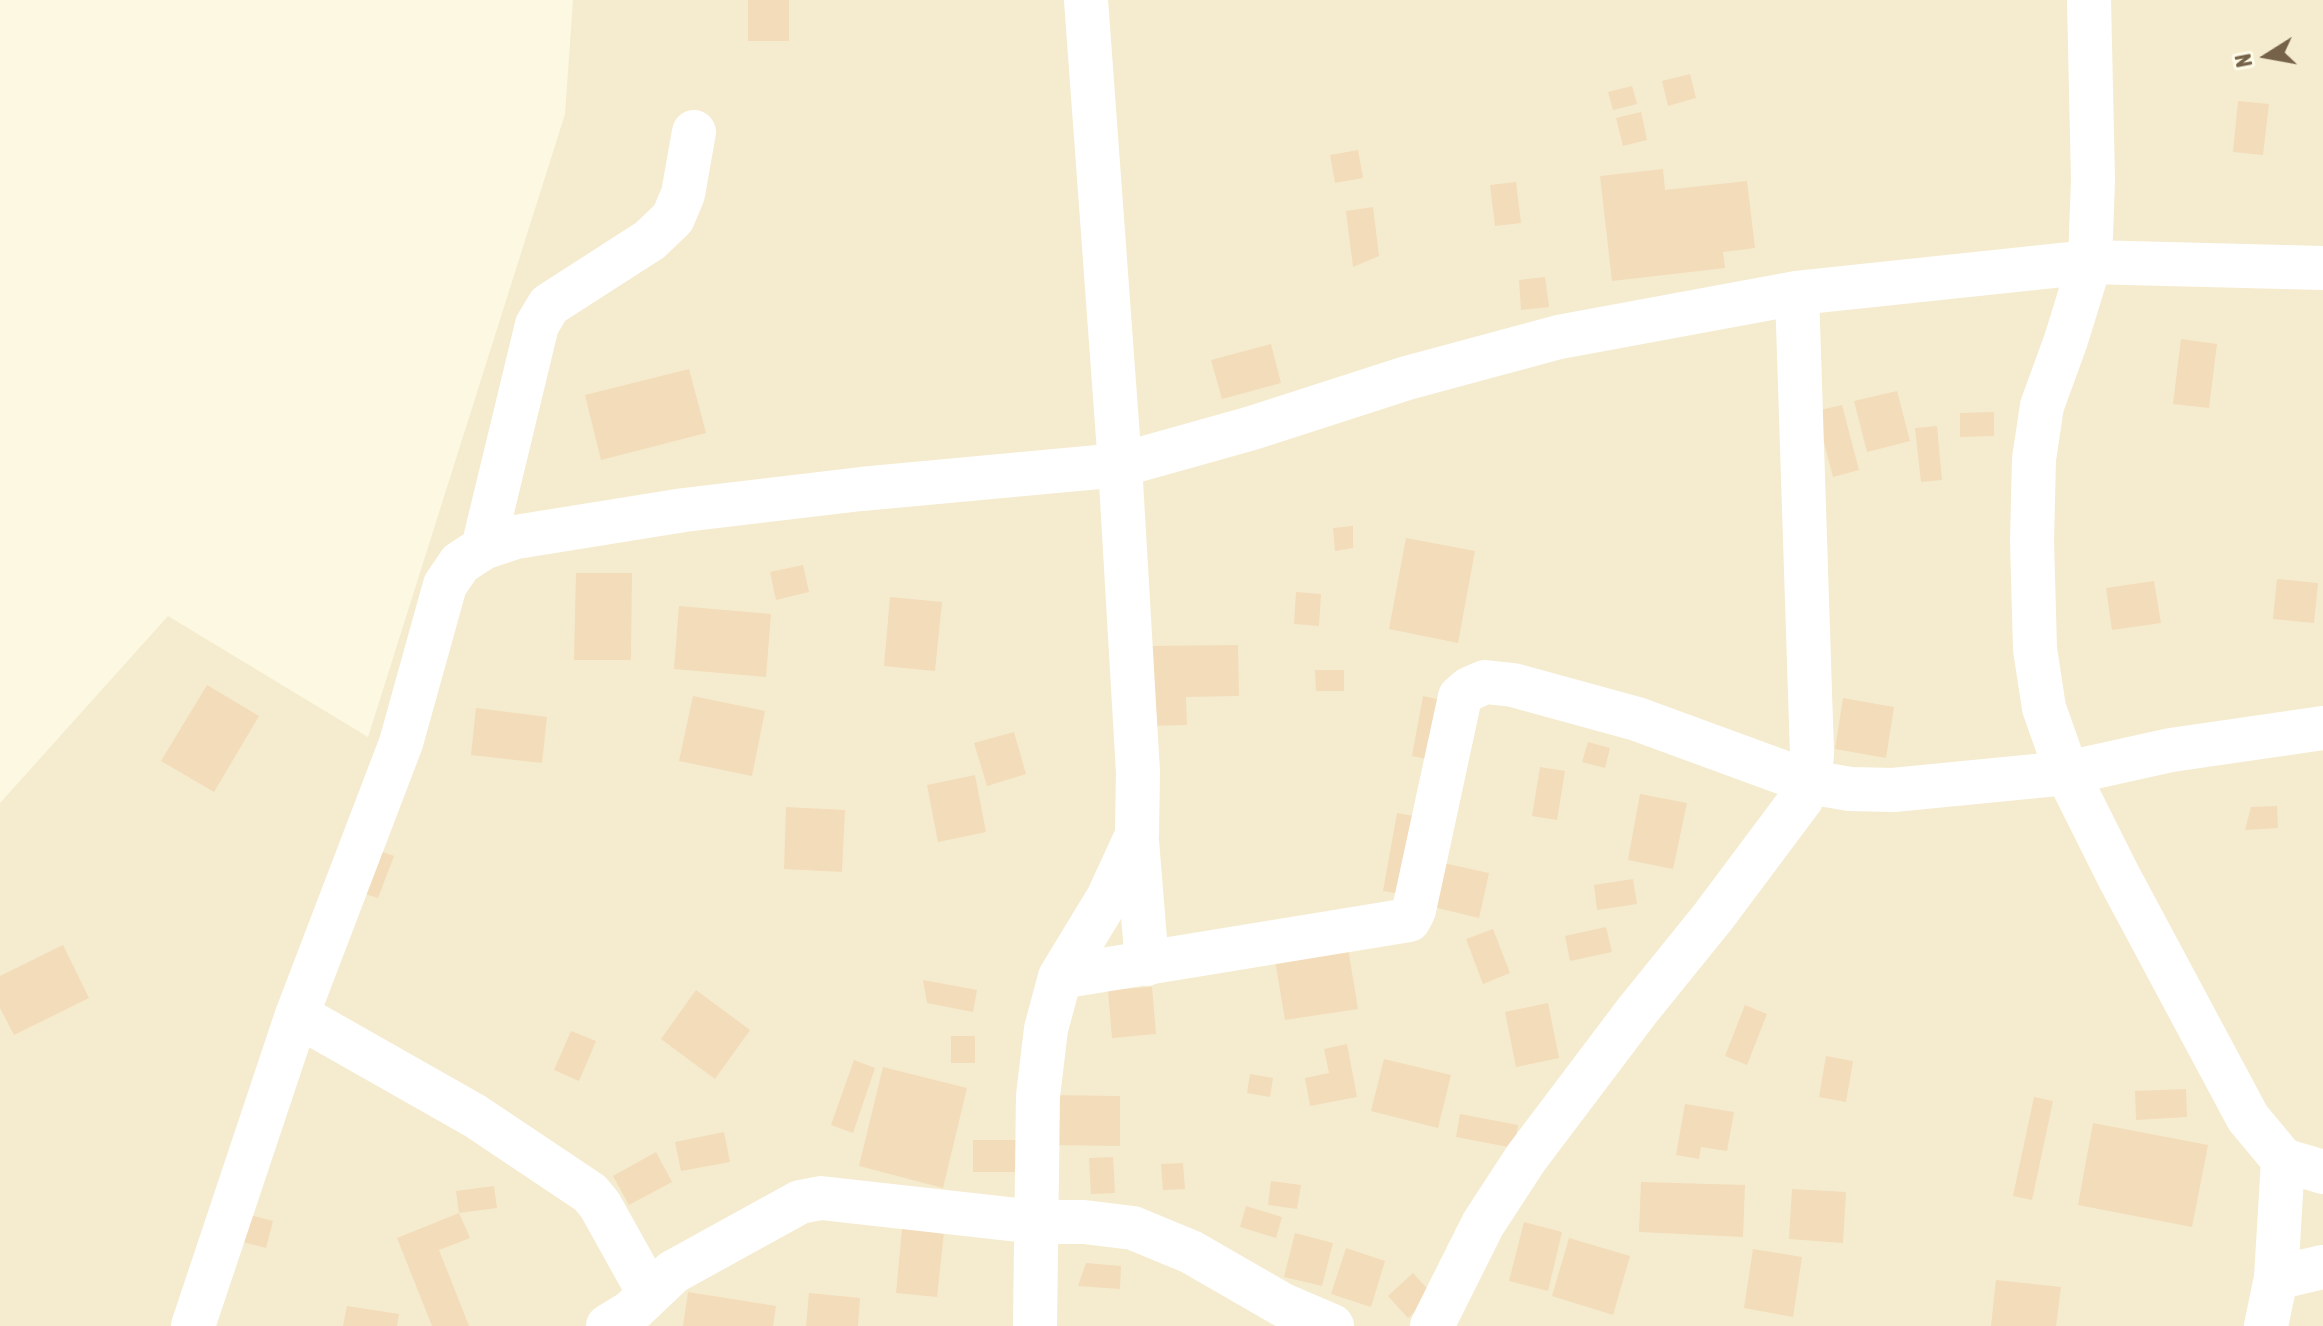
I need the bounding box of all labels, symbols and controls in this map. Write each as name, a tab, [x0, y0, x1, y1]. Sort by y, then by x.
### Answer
north arrow	[2227, 16, 2307, 96]
text: N	[2229, 52, 2257, 69]

